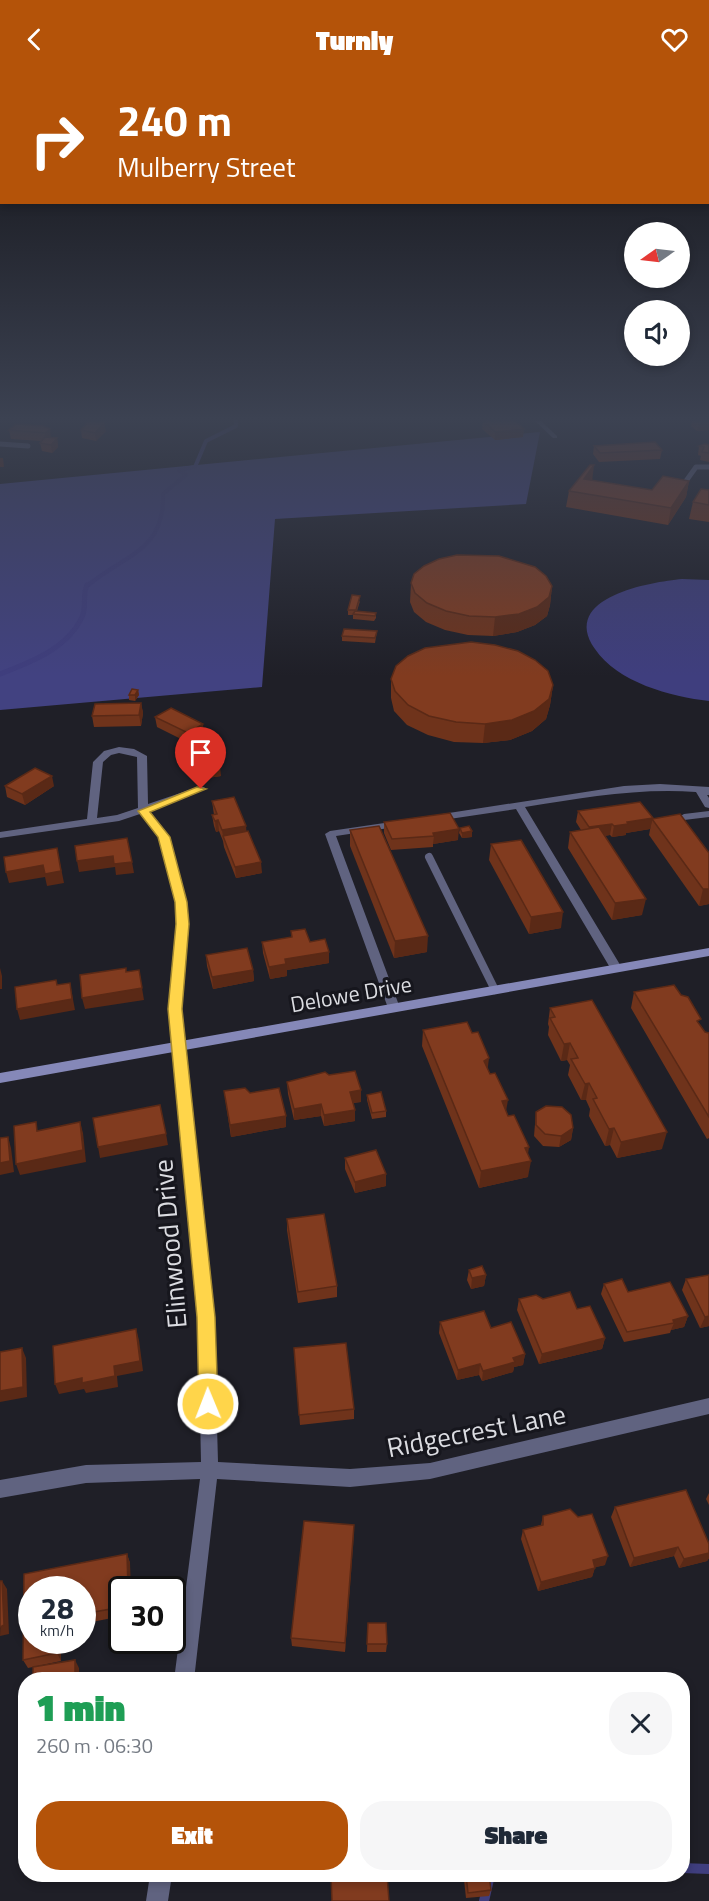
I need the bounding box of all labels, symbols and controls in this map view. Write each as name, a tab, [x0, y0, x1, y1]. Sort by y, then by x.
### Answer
text: Turnly	[316, 19, 393, 60]
icon: back	[18, 23, 51, 56]
icon: heart	[658, 23, 691, 56]
text: 240 m	[117, 88, 232, 152]
icon: right	[18, 102, 96, 180]
text: Mulberry Street	[117, 146, 295, 187]
north arrow	[624, 222, 690, 288]
map controls	[624, 222, 690, 366]
button: sound	[624, 300, 690, 366]
pin	[175, 727, 226, 789]
icon: arrive	[184, 736, 217, 769]
street label: Delowe Drive	[288, 967, 414, 1021]
street label: Elinwood Drive	[141, 1158, 197, 1330]
position arrow	[176, 1372, 240, 1436]
street label: Ridgecrest Lane	[383, 1393, 569, 1467]
speed limit sign: 30	[108, 1576, 186, 1654]
text: 28	[40, 1585, 74, 1631]
text: km/h	[40, 1619, 74, 1642]
text: 1 min	[36, 1680, 125, 1735]
button: close	[609, 1692, 672, 1755]
text: 260 m · 06:30	[36, 1730, 153, 1761]
button: Exit	[36, 1801, 348, 1870]
button: Share	[360, 1801, 672, 1870]

